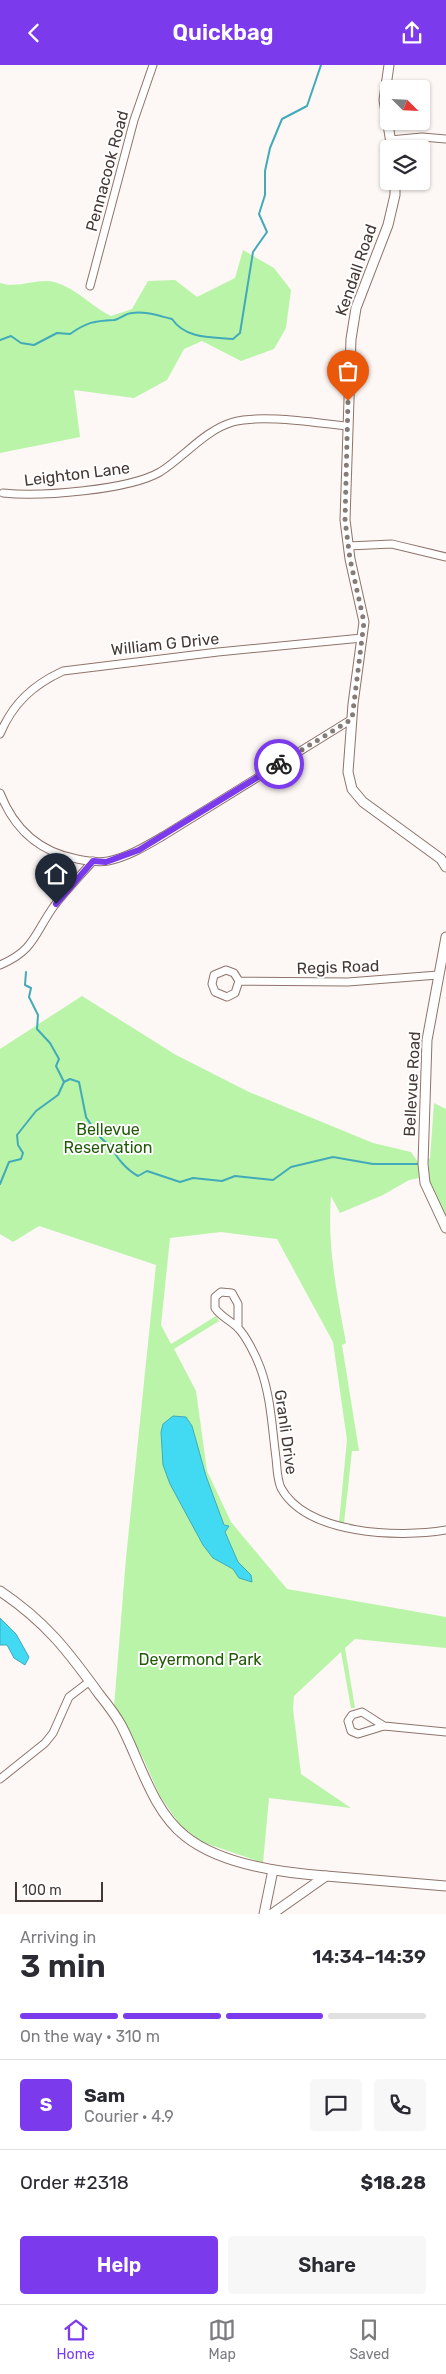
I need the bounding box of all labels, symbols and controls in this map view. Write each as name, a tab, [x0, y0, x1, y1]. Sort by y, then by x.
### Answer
icon: back	[20, 19, 48, 47]
text: Quickbag	[173, 19, 273, 46]
icon: share	[398, 19, 426, 47]
north arrow	[380, 80, 430, 130]
map controls	[380, 80, 430, 190]
street label: Pennacook Road	[82, 108, 132, 234]
button: layers	[380, 140, 430, 190]
street label: Kendall Road	[331, 222, 381, 318]
pin	[327, 350, 369, 401]
icon: bag	[334, 357, 362, 385]
street label: Leighton Lane	[23, 458, 131, 490]
street label: William G Drive	[110, 629, 220, 659]
courier	[254, 739, 304, 789]
icon: bike	[265, 750, 293, 778]
pin	[35, 853, 77, 904]
icon: home	[42, 860, 70, 888]
street label: Regis Road	[296, 956, 380, 978]
street label: Bellevue Road	[400, 1031, 424, 1137]
park label: Bellevue Reservation	[64, 1120, 152, 1157]
street label: Granli Drive	[271, 1388, 301, 1476]
park label: Deyermond Park	[138, 1650, 262, 1669]
scale bar	[15, 1879, 102, 1902]
text: 100 m	[22, 1882, 62, 1899]
text: Arriving in	[20, 1928, 96, 1947]
text: 14:34–14:39	[312, 1945, 426, 1968]
text: 3 min	[20, 1947, 106, 1985]
text: On the way · 310 m	[20, 2027, 160, 2046]
button: chat	[310, 2079, 362, 2131]
button: phone	[374, 2079, 426, 2131]
text: Sam	[84, 2084, 125, 2107]
text: S	[40, 2093, 52, 2116]
text: Courier · 4.9	[84, 2107, 174, 2126]
text: Order #2318	[20, 2171, 129, 2194]
text: $18.28	[360, 2171, 426, 2194]
button: Help	[20, 2236, 218, 2294]
button: Share	[228, 2236, 426, 2294]
tab: Home	[57, 2316, 95, 2363]
tab: Map	[208, 2316, 236, 2363]
tab: Saved	[349, 2316, 389, 2363]

